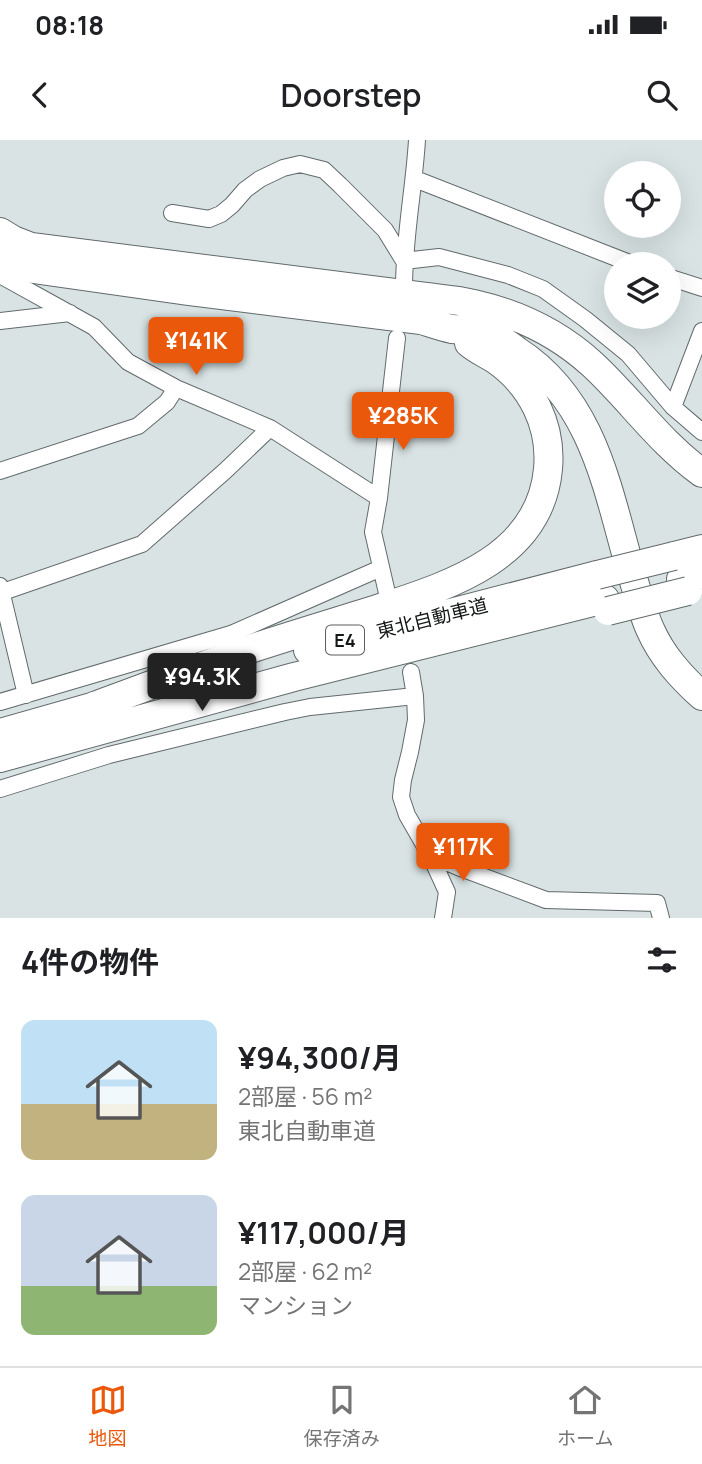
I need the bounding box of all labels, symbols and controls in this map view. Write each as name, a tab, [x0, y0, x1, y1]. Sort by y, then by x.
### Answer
text: 08:18	[35, 7, 104, 43]
text: Doorstep	[281, 73, 421, 117]
icon: back	[21, 76, 59, 114]
icon: search	[643, 76, 681, 114]
map controls	[604, 161, 681, 329]
button: locate	[604, 161, 681, 238]
button: layers	[604, 252, 681, 329]
pin: ¥141K	[147, 317, 245, 377]
text: ¥141K	[164, 324, 228, 356]
pin: ¥285K	[354, 392, 452, 452]
text: ¥285K	[368, 399, 438, 431]
street label: 東北自動車道	[374, 592, 490, 644]
road number: E4	[326, 626, 364, 654]
pin: ¥94.3K	[145, 654, 259, 713]
text: ¥94.3K	[163, 660, 241, 692]
pin: ¥117K	[414, 824, 512, 883]
text: ¥117K	[432, 830, 494, 862]
text: 4件の物件	[21, 941, 159, 982]
icon: filters	[643, 941, 681, 979]
text: ¥94,300/月	[238, 1037, 402, 1078]
icon: home	[77, 1048, 161, 1132]
text: 2部屋 · 56 m²	[238, 1080, 372, 1112]
text: 東北自動車道	[238, 1114, 376, 1146]
text: ¥117,000/月	[238, 1212, 409, 1253]
icon: home	[77, 1223, 161, 1307]
text: 2部屋 · 62 m²	[238, 1255, 372, 1287]
text: マンション	[238, 1289, 353, 1321]
tab: 地図	[89, 1381, 127, 1451]
tab: 保存済み	[304, 1381, 380, 1451]
tab: ホーム	[557, 1381, 613, 1451]

